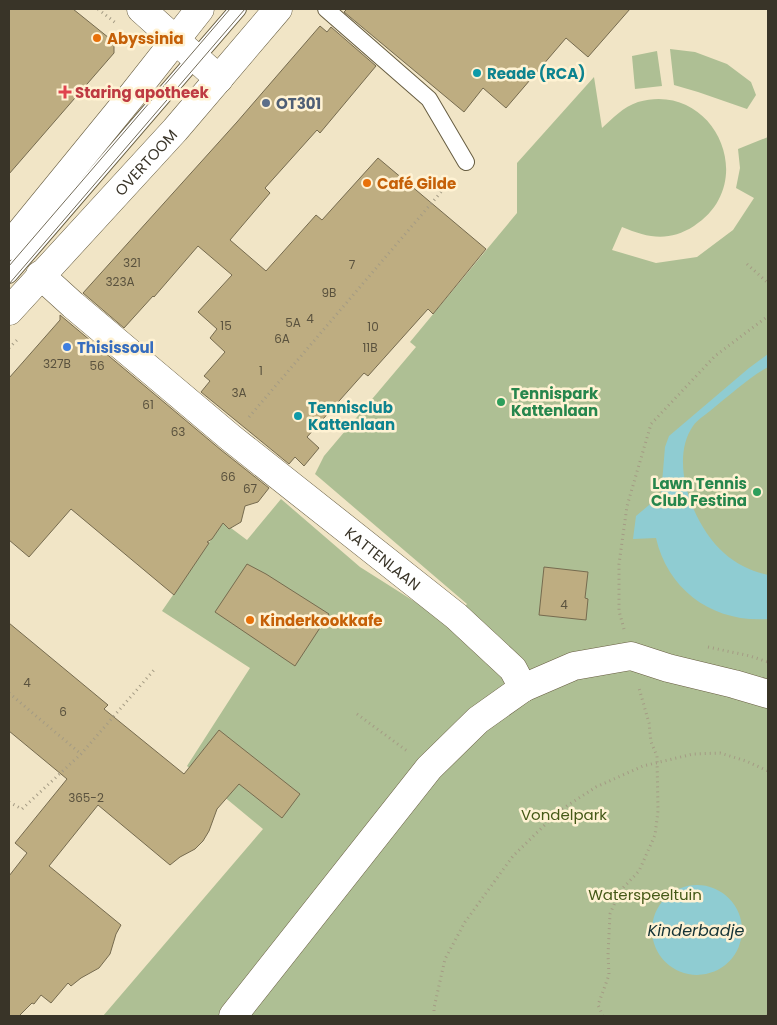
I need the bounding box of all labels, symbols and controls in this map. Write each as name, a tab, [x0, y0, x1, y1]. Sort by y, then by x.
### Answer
place label: Abyssinia	[107, 28, 184, 49]
marker: Abyssinia	[91, 32, 103, 44]
place label: Reade (RCA)	[487, 63, 585, 84]
marker: Reade (RCA)	[471, 67, 483, 79]
place label: Staring apotheek	[75, 82, 209, 103]
marker: Staring apotheek	[59, 86, 71, 98]
place label: OT301	[276, 93, 321, 114]
marker: OT301	[260, 97, 272, 109]
street label: OVERTOOM	[110, 124, 181, 200]
place label: Café Gilde	[377, 173, 456, 194]
marker: Café Gilde	[361, 177, 373, 189]
house number: 321	[123, 254, 141, 271]
house number: 7	[349, 256, 356, 273]
house number: 323A	[105, 273, 135, 290]
house number: 9B	[322, 284, 336, 301]
house number: 4	[306, 310, 314, 327]
house number: 5A	[285, 314, 301, 331]
house number: 15	[220, 317, 232, 334]
house number: 10	[367, 318, 379, 335]
house number: 6A	[274, 330, 290, 347]
place label: Thisissoul	[77, 337, 154, 358]
house number: 11B	[362, 339, 378, 356]
marker: Thisissoul	[61, 341, 73, 353]
house number: 327B	[43, 355, 71, 372]
house number: 56	[89, 357, 105, 374]
house number: 1	[259, 362, 263, 379]
place label: Tennispark Kattenlaan	[511, 383, 599, 421]
house number: 3A	[231, 384, 247, 401]
house number: 61	[142, 396, 154, 413]
marker: Tennispark Kattenlaan	[495, 396, 507, 408]
place label: Tennisclub Kattenlaan	[308, 397, 395, 435]
marker: Tennisclub Kattenlaan	[292, 410, 304, 422]
house number: 63	[171, 423, 185, 440]
house number: 66	[220, 468, 236, 485]
place label: Lawn Tennis Club Festina	[651, 473, 747, 511]
house number: 67	[243, 480, 258, 497]
marker: Lawn Tennis Club Festina	[751, 486, 763, 498]
street label: KATTENLAAN	[341, 522, 425, 595]
house number: 4	[560, 596, 568, 613]
place label: Kinderkookkafe	[260, 610, 383, 631]
marker: Kinderkookkafe	[244, 614, 256, 626]
house number: 4	[23, 674, 31, 691]
house number: 6	[59, 703, 67, 720]
house number: 365-2	[68, 789, 104, 806]
park label: Vondelpark	[521, 804, 607, 825]
park label: Waterspeeltuin	[588, 884, 702, 905]
water label: Kinderbadje	[648, 919, 744, 942]

